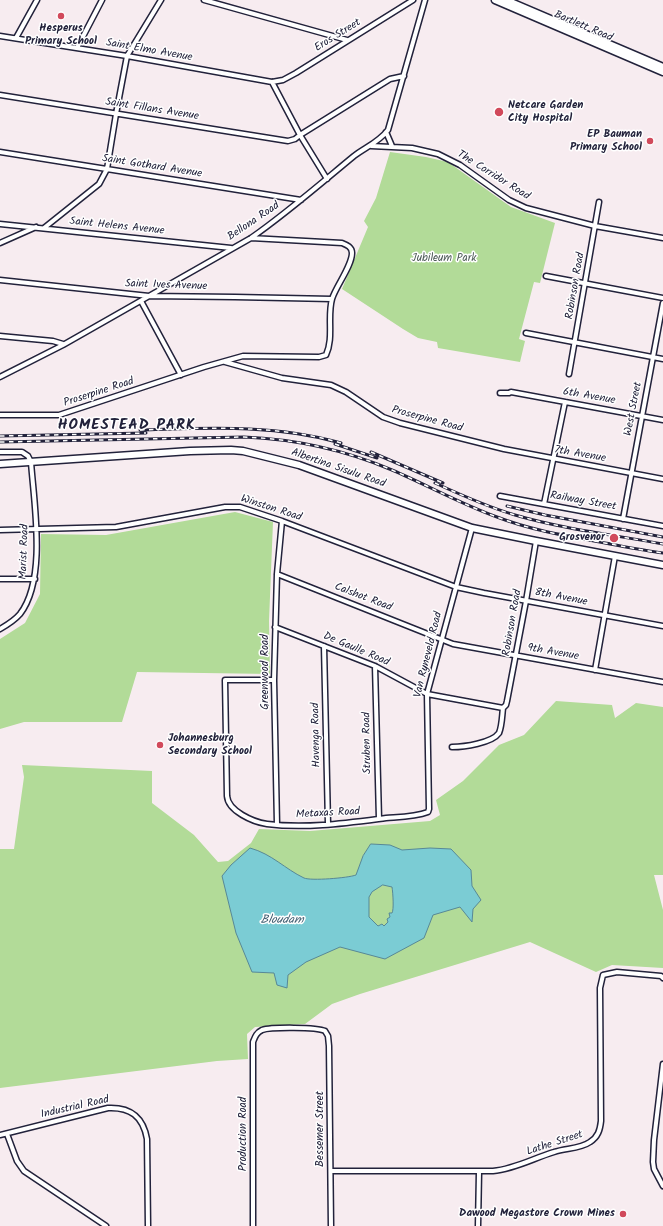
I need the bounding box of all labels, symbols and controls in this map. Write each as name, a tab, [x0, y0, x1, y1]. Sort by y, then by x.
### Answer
street label: Bartlett Road	[552, 9, 614, 45]
marker: Hesperus Primary School	[56, 11, 66, 21]
street label: Eros Street	[312, 17, 364, 55]
place label: Hesperus Primary School	[25, 22, 97, 48]
street label: Saint Elmo Avenue	[105, 37, 193, 65]
street label: Saint Fillans Avenue	[104, 96, 200, 124]
place label: Netcare Garden City Hospital	[508, 99, 583, 125]
marker: Netcare Garden City Hospital	[493, 106, 505, 118]
place label: EP Bauman Primary School	[570, 128, 642, 154]
marker: EP Bauman Primary School	[645, 136, 655, 146]
street label: The Corridor Road	[454, 148, 532, 204]
street label: Saint Gothard Avenue	[101, 153, 203, 181]
street label: Bellona Road	[226, 200, 282, 244]
street label: Saint Helens Avenue	[69, 215, 165, 239]
park label: Jubileum Park	[412, 252, 476, 266]
street label: Robinson Road	[564, 252, 588, 320]
street label: Saint Ives Avenue	[124, 278, 208, 294]
street label: Proserpine Road	[62, 375, 136, 411]
street label: West Street	[622, 381, 646, 437]
street label: 6th Avenue	[562, 386, 616, 408]
street label: Proserpine Road	[390, 404, 464, 436]
district label: HOMESTEAD PARK	[58, 417, 196, 435]
street label: 7th Avenue	[553, 444, 607, 466]
street label: Albertina Sisulu Road	[289, 447, 387, 491]
street label: Railway Street	[549, 490, 617, 514]
street label: Winston Road	[239, 493, 303, 525]
street label: Marist Road	[17, 524, 33, 580]
place label: Grosvenor	[559, 531, 605, 545]
marker: Grosvenor	[608, 532, 620, 544]
street label: Calshot Road	[332, 581, 394, 615]
street label: 8th Avenue	[533, 586, 589, 610]
street label: Robinson Road	[501, 589, 525, 657]
street label: Van Ryneveld Road	[412, 611, 446, 699]
street label: De Gaulle Road	[321, 630, 391, 670]
street label: Greenwood Road	[259, 634, 273, 710]
street label: 9th Avenue	[526, 642, 580, 664]
street label: Havenga Road	[310, 702, 324, 768]
street label: Struben Road	[361, 712, 375, 774]
place label: Johannesburg Secondary School	[168, 732, 252, 758]
marker: Johannesburg Secondary School	[155, 740, 165, 750]
street label: Metaxas Road	[296, 806, 360, 822]
water label: Bloudam	[261, 914, 303, 928]
street label: Bessemer Street	[314, 1091, 328, 1167]
street label: Industrial Road	[40, 1094, 110, 1122]
street label: Production Road	[237, 1097, 251, 1171]
street label: Lathe Street	[525, 1129, 585, 1159]
place label: Dawood Megastore Crown Mines	[459, 1207, 615, 1221]
marker: Dawood Megastore Crown Mines	[618, 1209, 628, 1219]

